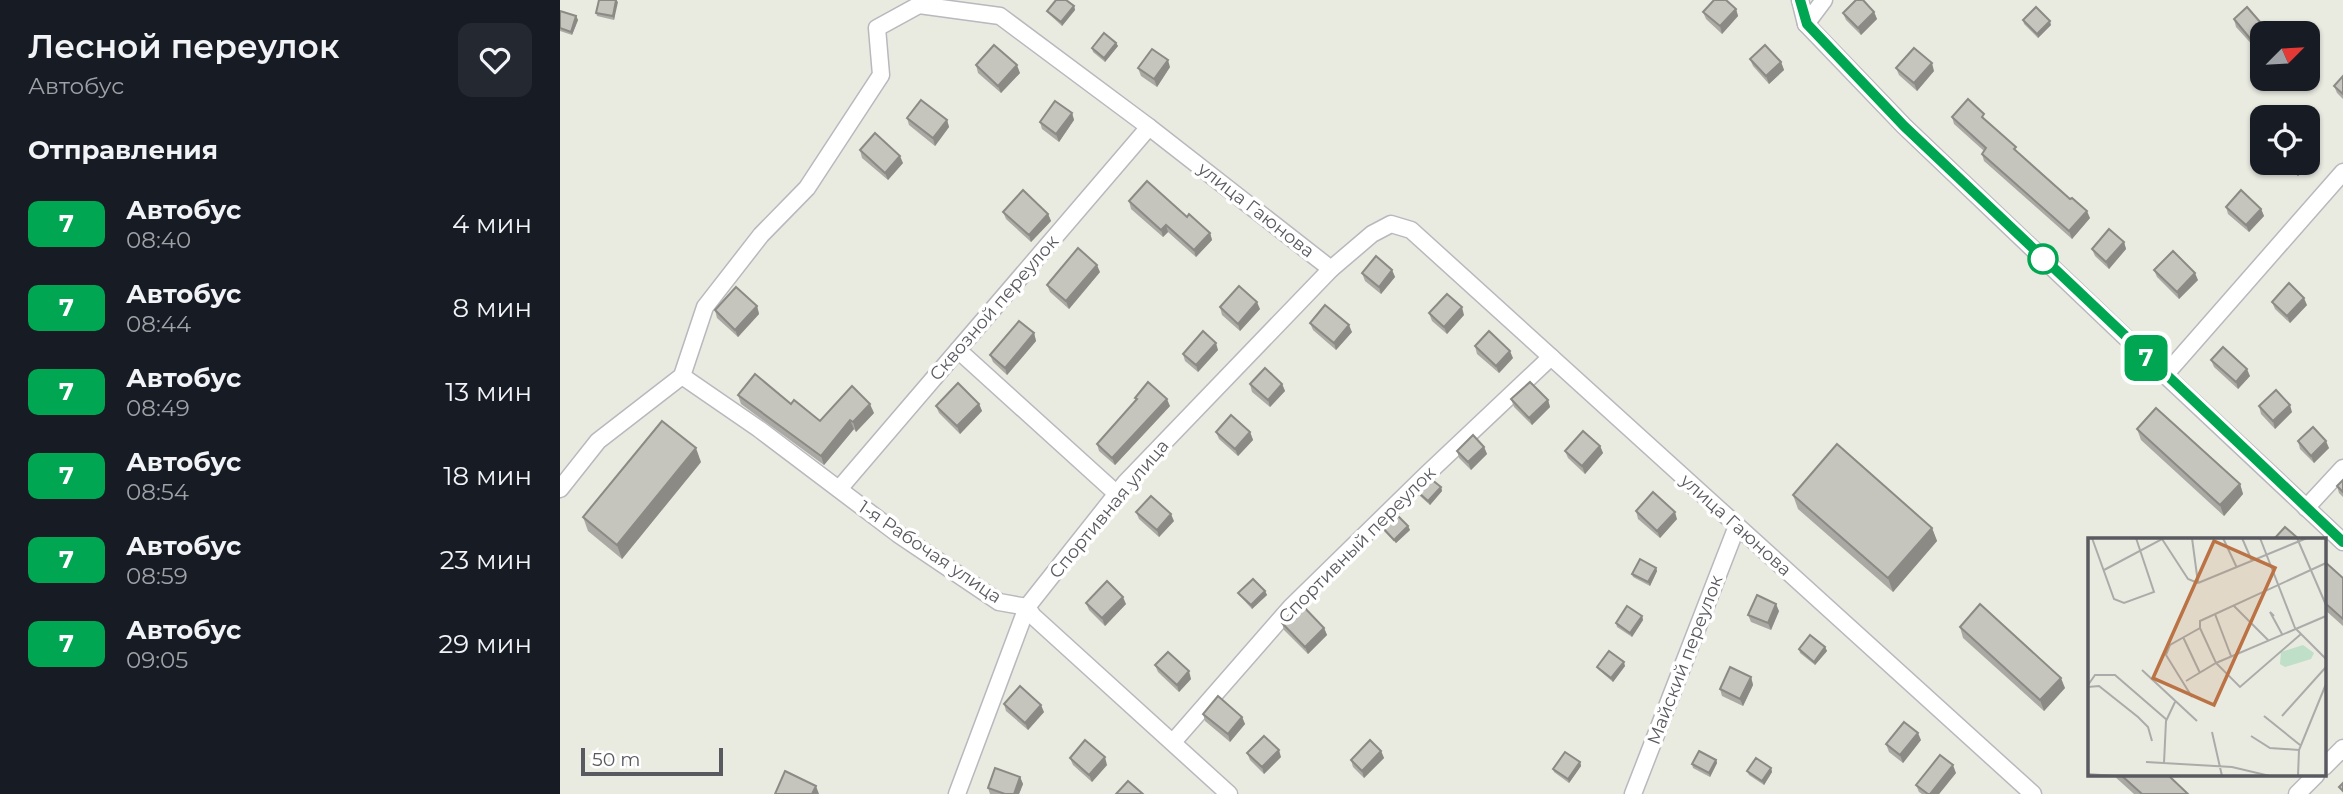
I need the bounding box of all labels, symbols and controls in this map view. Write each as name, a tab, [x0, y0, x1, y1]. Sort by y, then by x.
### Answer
north arrow	[2250, 21, 2320, 91]
map controls	[2250, 21, 2320, 175]
button: heart	[458, 23, 532, 97]
text: Лесной переулок	[28, 26, 339, 66]
text: Автобус	[28, 72, 124, 100]
button: locate	[2250, 105, 2320, 175]
text: Отправления	[28, 134, 218, 166]
street label: улица Гаюнова	[1193, 157, 1319, 262]
text: Автобус	[126, 194, 241, 226]
text: 4 мин	[452, 208, 532, 240]
text: 7	[59, 209, 74, 238]
text: 08:40	[126, 226, 191, 254]
street label: Сквозной переулок	[925, 230, 1064, 385]
unlabelled marker	[2028, 244, 2058, 274]
text: Автобус	[126, 278, 241, 310]
text: 8 мин	[453, 292, 532, 324]
text: 7	[59, 293, 74, 322]
text: 08:44	[126, 310, 191, 338]
line badge: 7	[2123, 335, 2169, 381]
text: 7	[2139, 343, 2153, 372]
text: Автобус	[126, 362, 241, 394]
text: 13 мин	[445, 376, 532, 408]
text: 7	[59, 377, 74, 406]
text: 08:49	[126, 394, 190, 422]
street label: Спортивная улица	[1044, 435, 1174, 583]
text: Автобус	[126, 446, 241, 478]
text: 18 мин	[443, 460, 532, 492]
text: 7	[59, 461, 74, 490]
street label: Спортивный переулок	[1274, 461, 1441, 628]
street label: улица Гаюнова	[1675, 469, 1796, 581]
text: 08:54	[126, 478, 189, 506]
street label: 1-я Рабочая улица	[854, 496, 1006, 608]
text: Автобус	[126, 530, 241, 562]
inset map	[2088, 538, 2326, 776]
text: 23 мин	[440, 544, 532, 576]
text: 7	[59, 545, 74, 574]
text: 08:59	[126, 562, 188, 590]
street label: Майский переулок	[1643, 572, 1728, 748]
text: Автобус	[126, 614, 241, 646]
text: 29 мин	[439, 628, 532, 660]
text: 7	[59, 629, 74, 658]
text: 09:05	[126, 646, 188, 674]
scale bar	[581, 745, 723, 777]
text: 50 m	[592, 748, 640, 771]

